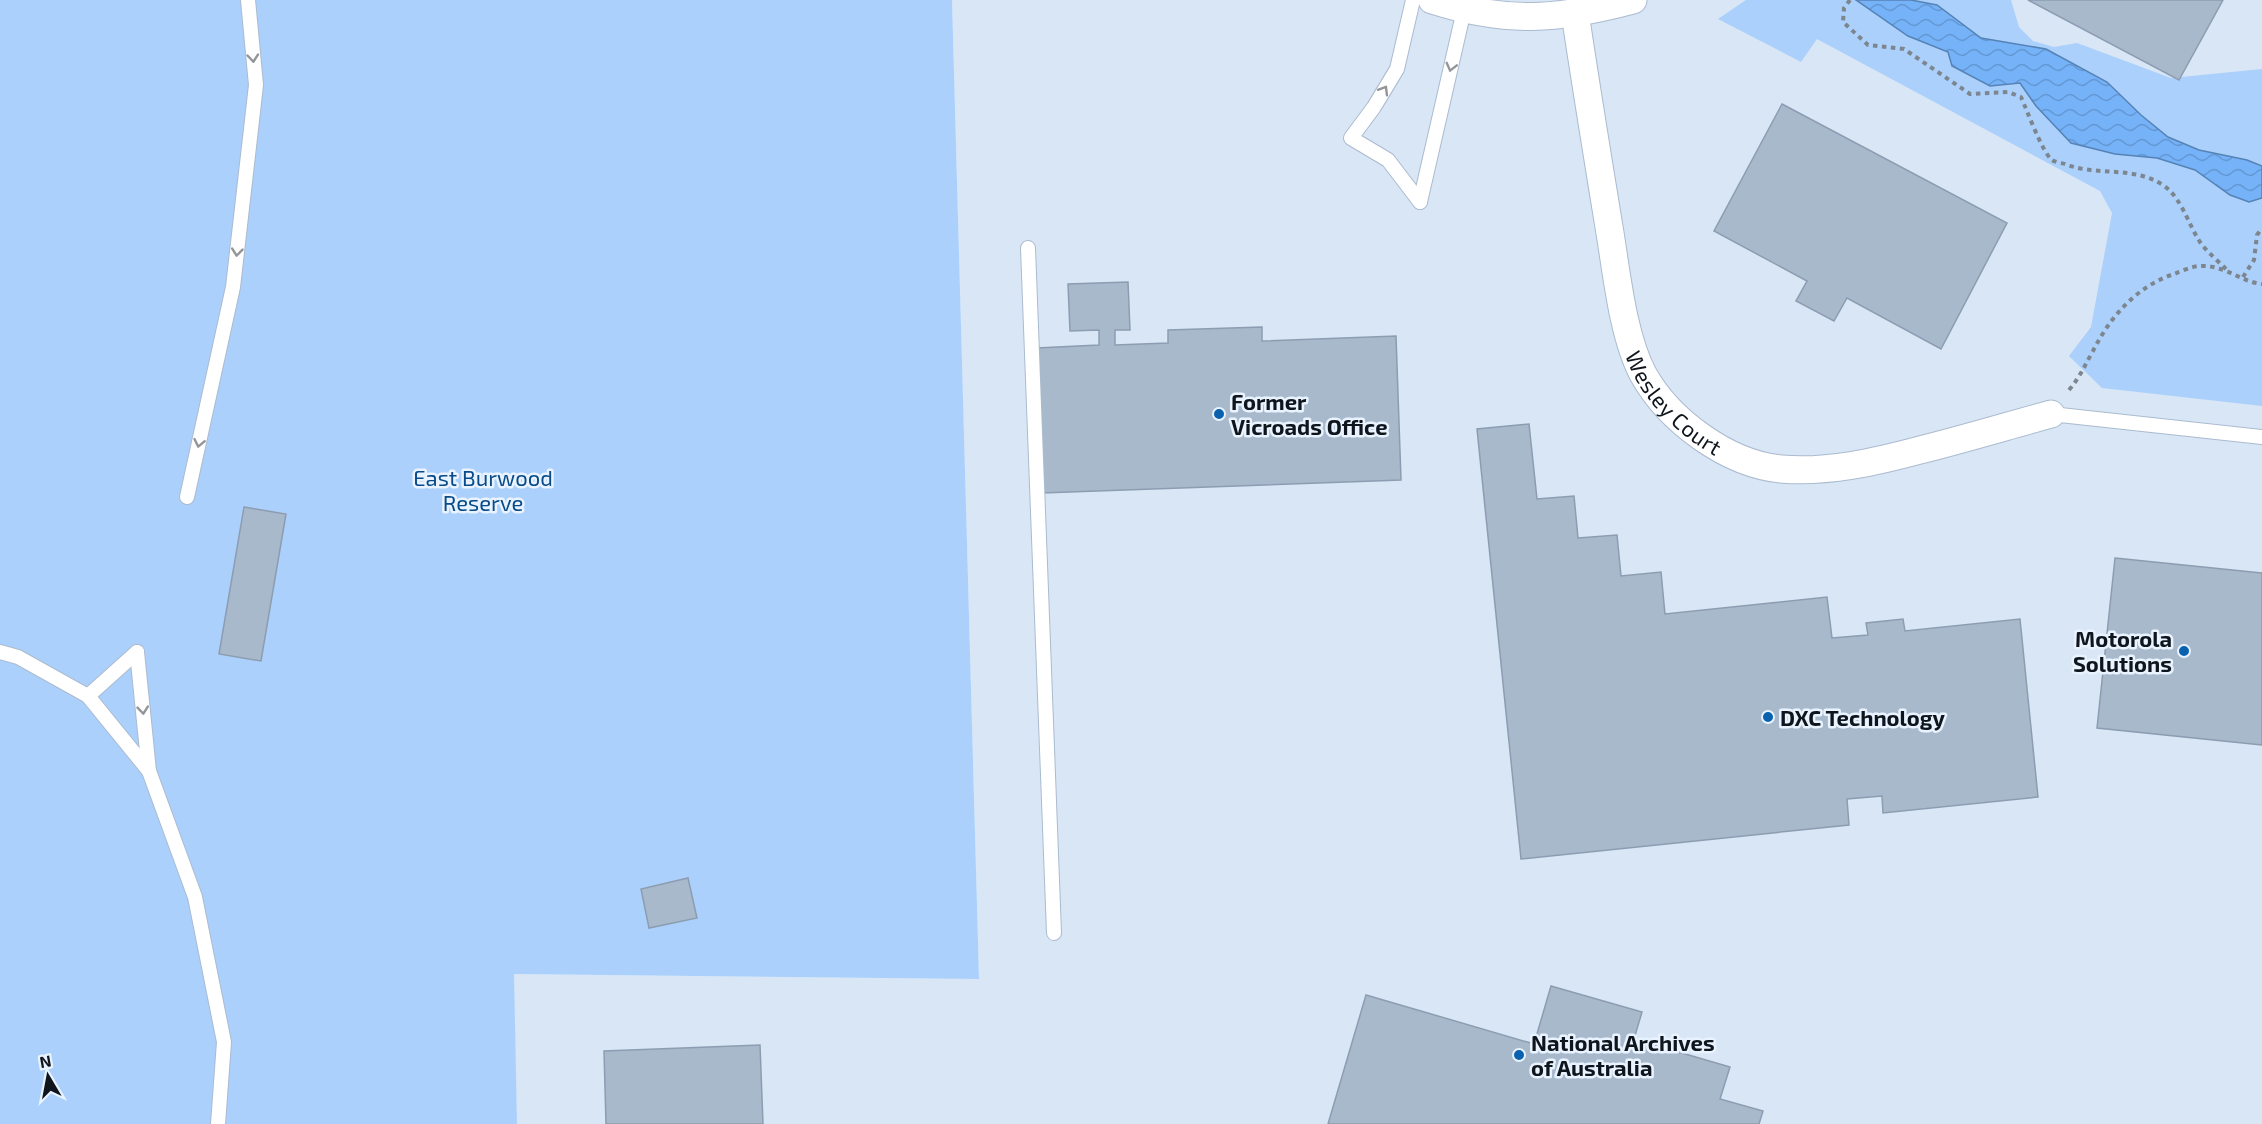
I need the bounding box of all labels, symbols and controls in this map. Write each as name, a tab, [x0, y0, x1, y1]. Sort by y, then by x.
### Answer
one-way arrow	[246, 54, 259, 63]
one-way arrow	[1445, 62, 1458, 72]
one-way arrow	[1377, 86, 1389, 96]
one-way arrow	[231, 247, 243, 257]
street label: Wesley Court	[1621, 347, 1726, 460]
place label: Former Vicroads Office	[1231, 388, 1388, 439]
marker: Former Vicroads Office	[1212, 407, 1226, 421]
one-way arrow	[193, 438, 206, 448]
park label: East Burwood Reserve	[413, 464, 553, 515]
place label: Motorola Solutions	[2073, 625, 2172, 676]
marker: Motorola Solutions	[2177, 644, 2191, 658]
place label: DXC Technology	[1780, 704, 1946, 731]
one-way arrow	[136, 706, 148, 715]
marker: DXC Technology	[1761, 710, 1775, 724]
place label: National Archives of Australia	[1531, 1029, 1715, 1080]
north arrow	[18, 1046, 78, 1106]
marker: National Archives of Australia	[1512, 1048, 1526, 1062]
text: N	[38, 1050, 53, 1071]

